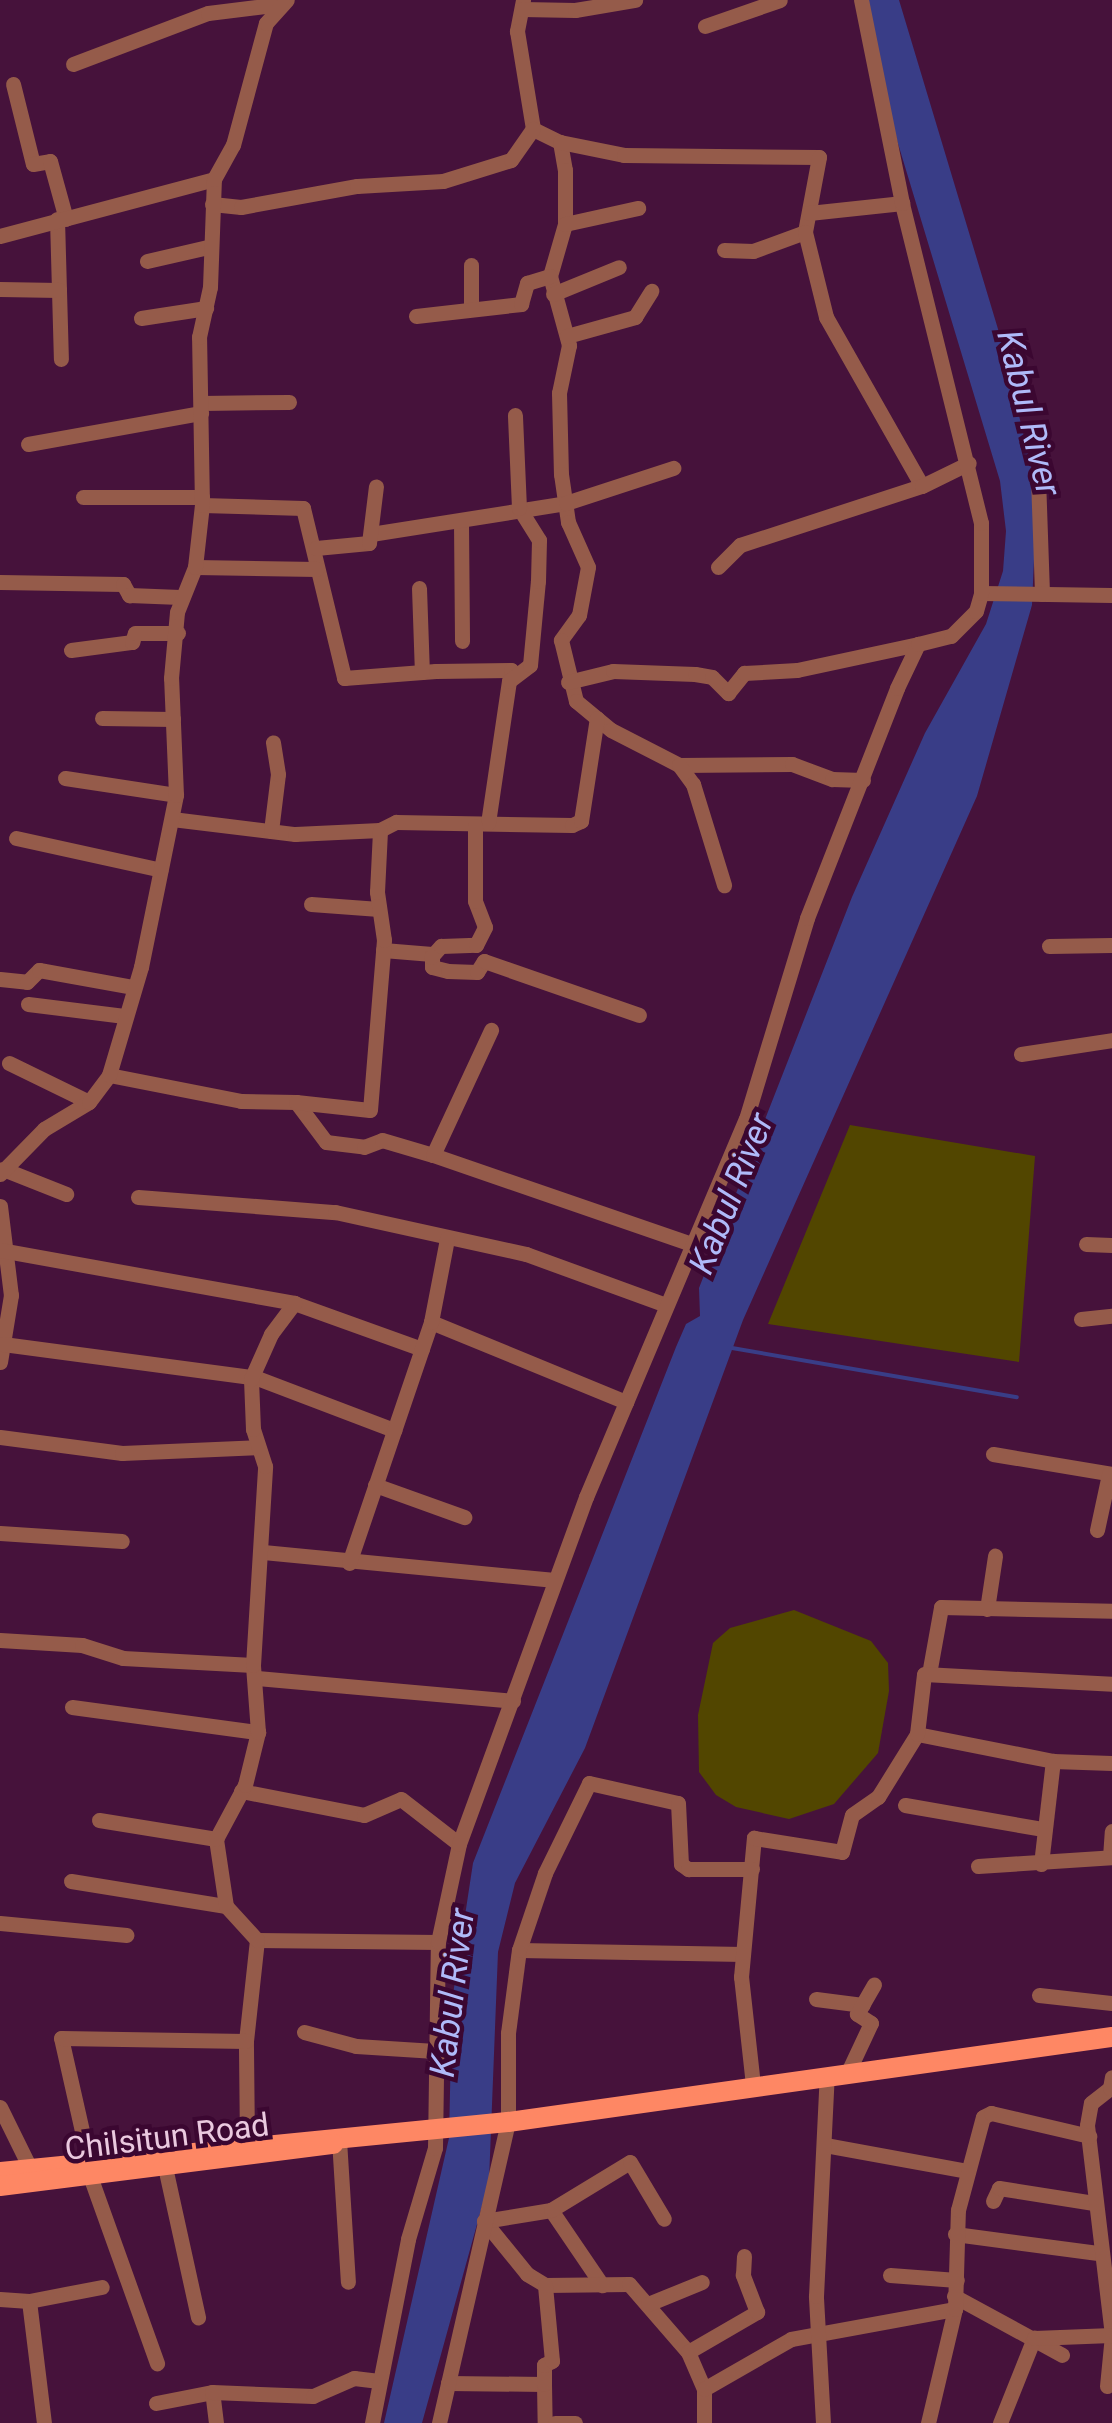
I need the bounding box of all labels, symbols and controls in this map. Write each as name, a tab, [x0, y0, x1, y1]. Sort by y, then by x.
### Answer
water label: Kabul River	[987, 326, 1069, 500]
water label: Kabul River	[681, 1108, 783, 1280]
water label: Kabul River	[422, 1906, 484, 2080]
street label: Chilsitun Road	[63, 2105, 271, 2169]

